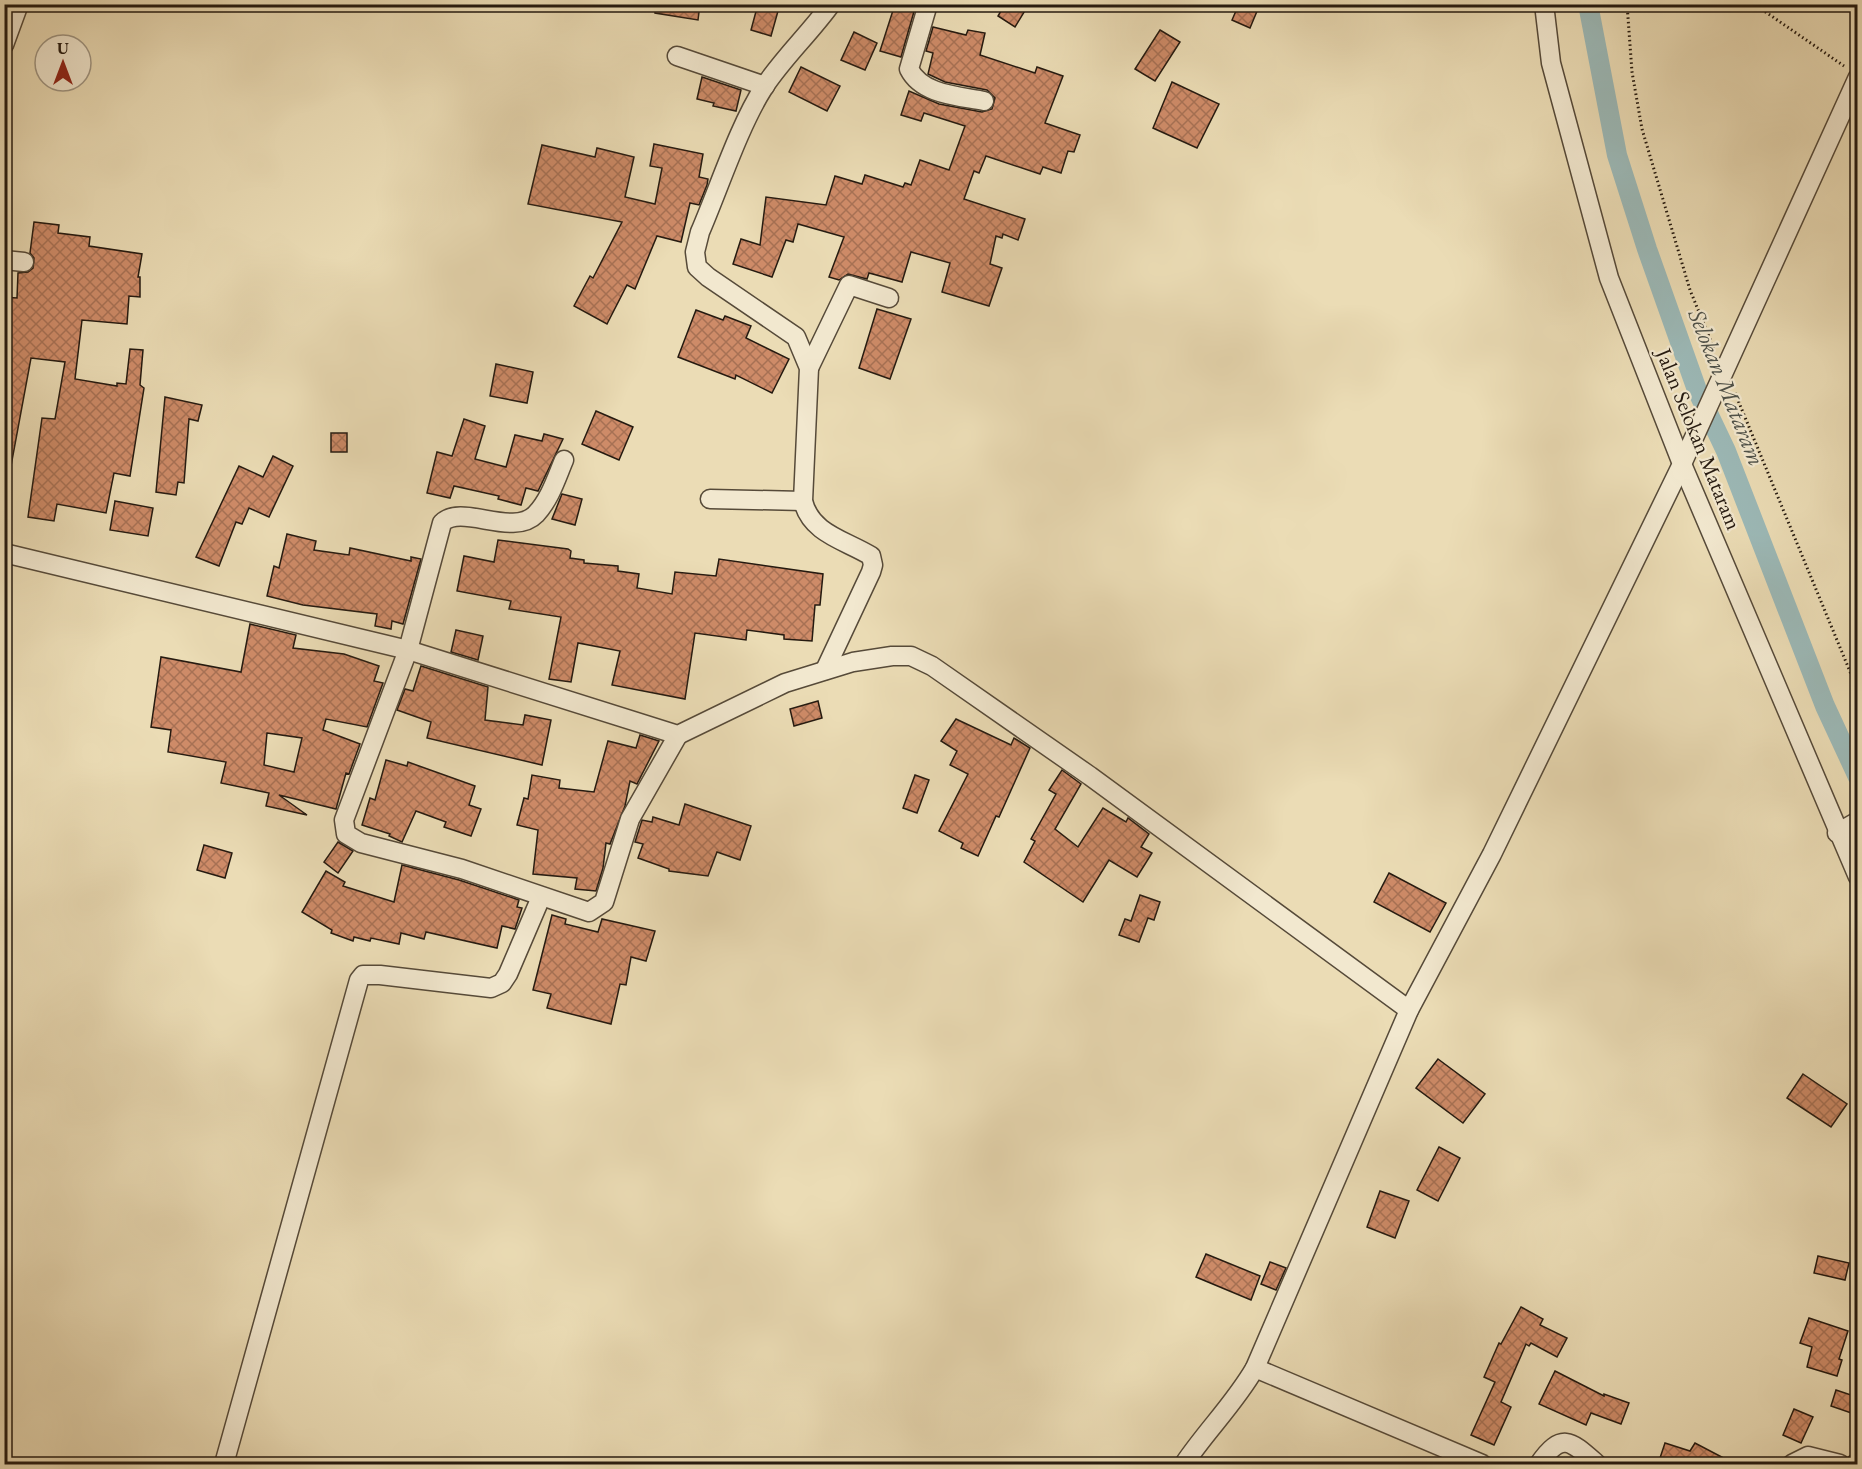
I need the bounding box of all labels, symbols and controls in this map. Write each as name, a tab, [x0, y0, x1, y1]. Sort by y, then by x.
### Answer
north arrow	[33, 33, 93, 93]
text: U	[57, 38, 69, 59]
water label: Selokan Mataram	[1681, 303, 1773, 470]
street label: Jalan Selokan Mataram	[1649, 342, 1749, 534]

